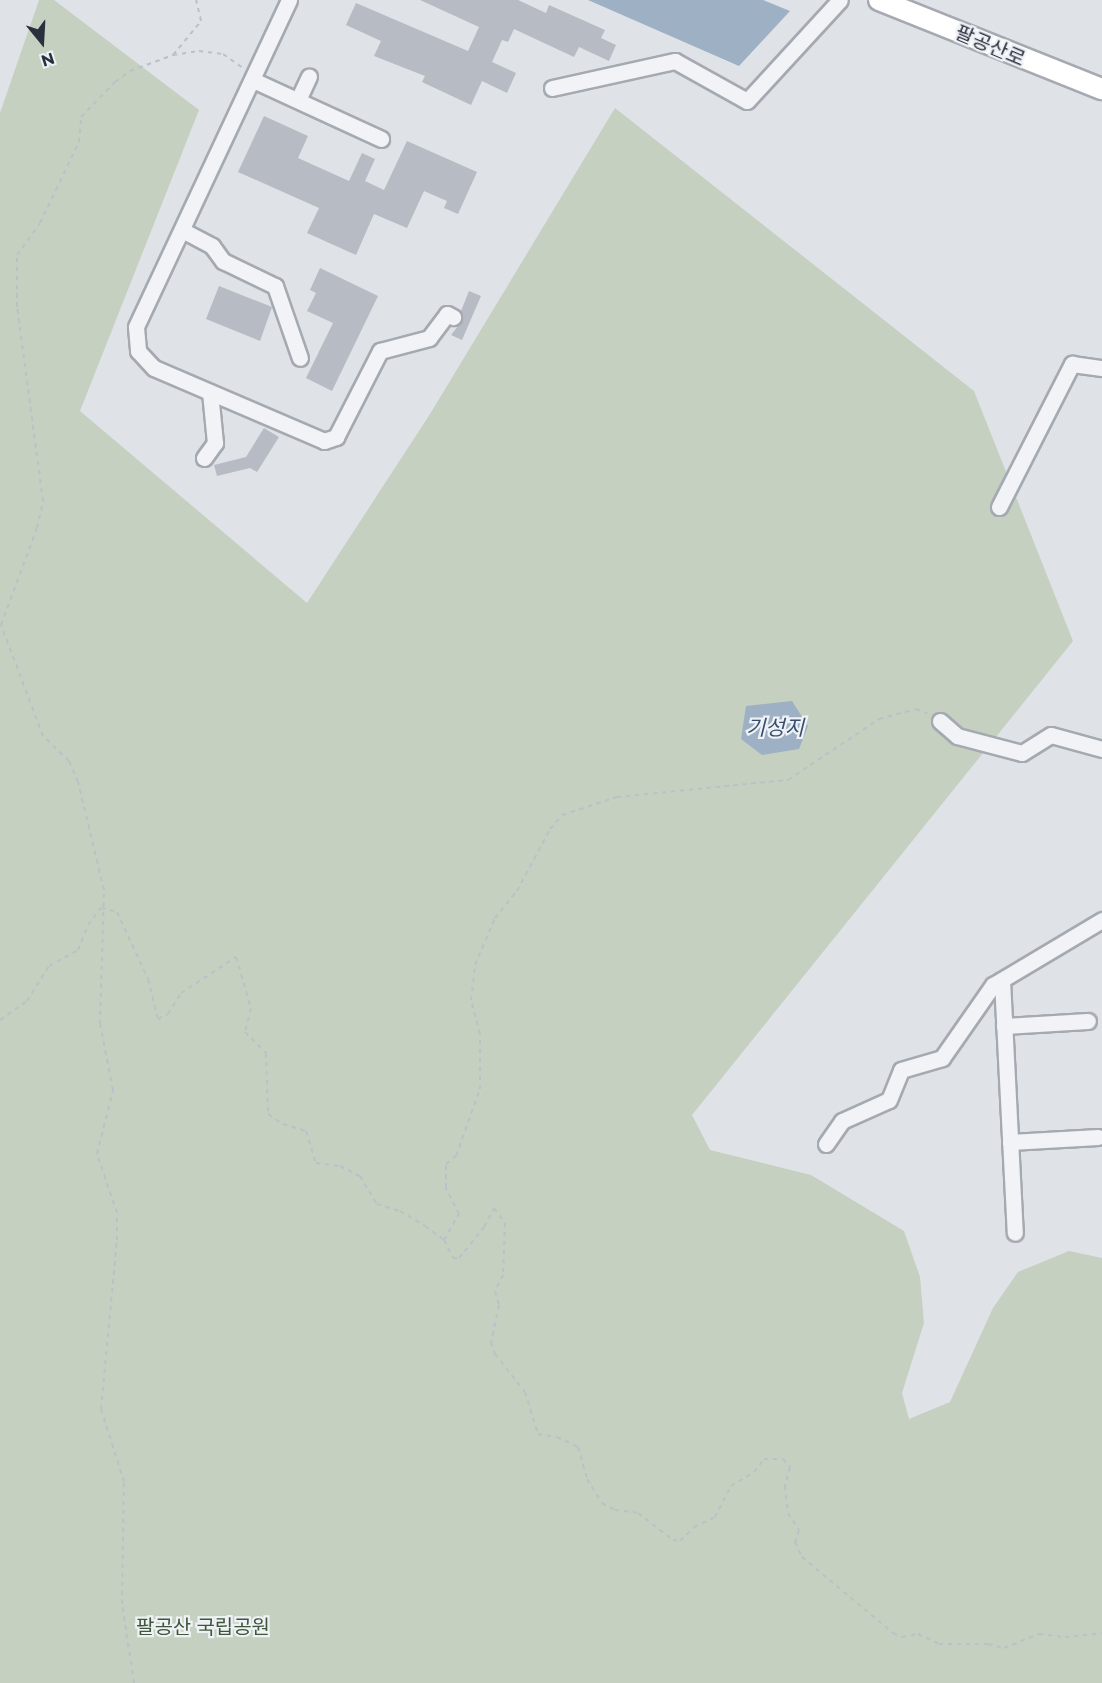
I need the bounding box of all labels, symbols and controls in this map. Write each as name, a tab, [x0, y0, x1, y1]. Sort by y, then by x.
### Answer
north arrow	[12, 12, 72, 72]
street label: 팔공산로	[951, 21, 1029, 71]
text: N	[39, 49, 57, 71]
water label: 기성지	[746, 715, 804, 741]
park label: 팔공산 국립공원	[136, 1615, 270, 1639]

